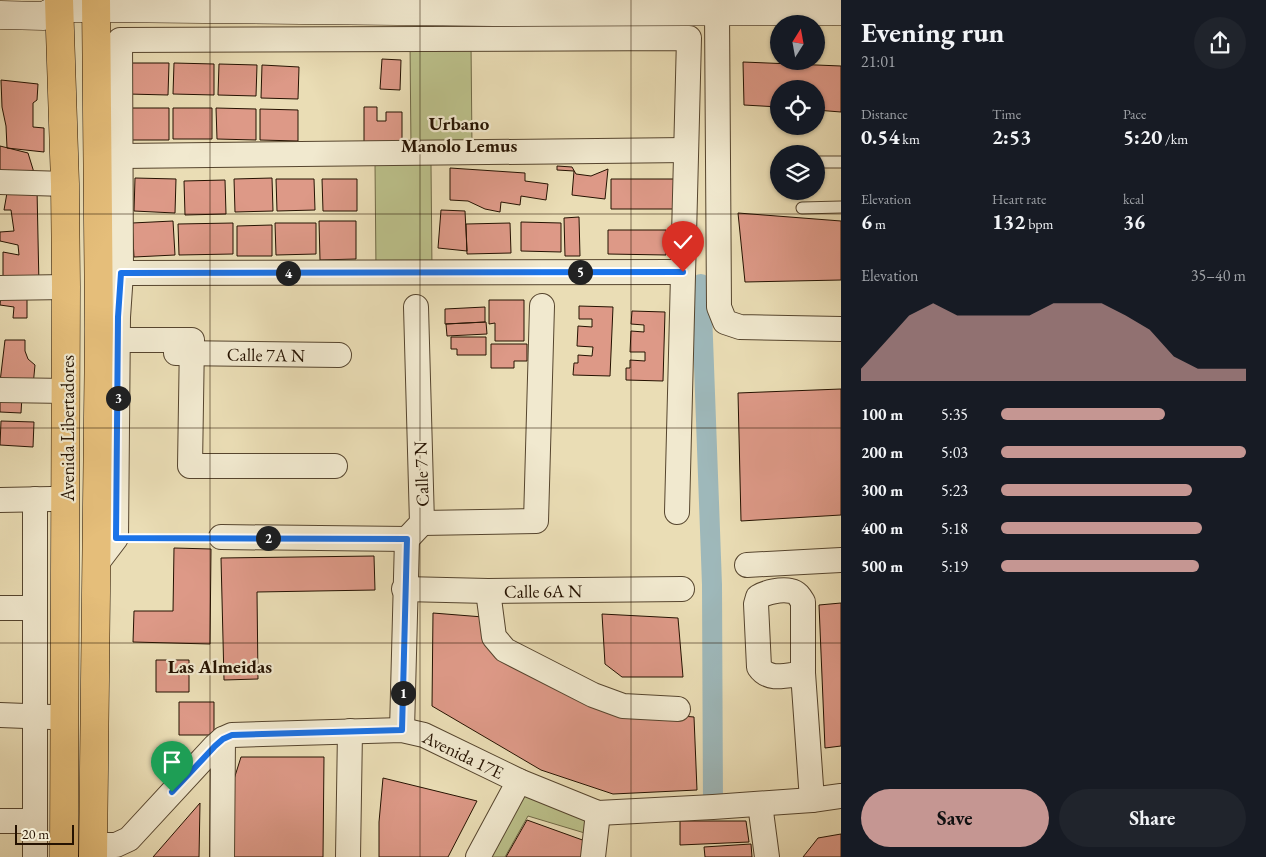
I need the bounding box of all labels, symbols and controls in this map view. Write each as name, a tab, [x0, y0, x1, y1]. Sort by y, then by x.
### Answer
text: Evening run	[861, 14, 1004, 50]
north arrow	[770, 15, 825, 70]
map controls	[770, 15, 825, 200]
button: share	[1194, 17, 1246, 69]
text: 21:01	[861, 51, 896, 72]
button: locate	[770, 80, 825, 135]
text: Distance	[861, 105, 908, 123]
text: Time	[992, 105, 1021, 123]
text: Pace	[1123, 105, 1147, 123]
district label: Urbano Manolo Lemus	[401, 111, 517, 158]
text: 0.54	[861, 123, 900, 150]
text: 2:53	[992, 123, 1031, 150]
text: 5:20	[1123, 123, 1162, 150]
text: km	[900, 130, 920, 148]
text: /km	[1162, 130, 1188, 148]
button: layers	[770, 145, 825, 200]
text: Elevation	[861, 190, 911, 208]
text: Heart rate	[992, 190, 1046, 208]
text: kcal	[1123, 190, 1144, 208]
text: 6	[861, 208, 872, 235]
text: 132	[992, 208, 1025, 235]
text: 36	[1123, 208, 1145, 235]
text: m	[872, 215, 886, 233]
text: bpm	[1025, 215, 1054, 233]
pin	[662, 221, 704, 272]
icon: check	[669, 228, 697, 256]
pin: 4	[276, 260, 300, 286]
pin: 5	[568, 260, 592, 284]
text: 5	[577, 263, 584, 281]
text: 4	[285, 264, 292, 282]
text: Elevation	[861, 265, 919, 286]
text: 35–40 m	[1191, 265, 1246, 286]
street label: Calle 7A N	[227, 342, 306, 366]
street label: Avenida Libertadores	[56, 355, 79, 502]
pin: 3	[106, 386, 130, 410]
text: 3	[115, 389, 122, 407]
text: 100 m	[861, 404, 903, 425]
text: 5:35	[941, 404, 968, 425]
street label: Calle 7 N	[408, 440, 434, 507]
text: 200 m	[861, 442, 903, 463]
text: 5:03	[941, 442, 968, 463]
text: 300 m	[861, 480, 903, 501]
text: 5:23	[941, 480, 968, 501]
text: 400 m	[861, 518, 903, 539]
text: 5:18	[941, 518, 968, 539]
pin: 2	[256, 526, 280, 550]
text: 2	[265, 529, 272, 547]
text: 500 m	[861, 556, 903, 577]
text: 5:19	[941, 556, 968, 577]
street label: Calle 6A N	[504, 579, 583, 602]
district label: Las Almeidas	[168, 654, 272, 679]
pin: 1	[390, 680, 416, 706]
text: 1	[400, 684, 407, 702]
street label: Avenida 17E	[418, 724, 508, 783]
pin	[151, 741, 193, 792]
icon: arrive	[158, 748, 186, 776]
button: Save	[861, 789, 1049, 847]
button: Share	[1059, 789, 1246, 847]
scale bar	[15, 822, 74, 845]
text: 20 m	[22, 825, 49, 843]

